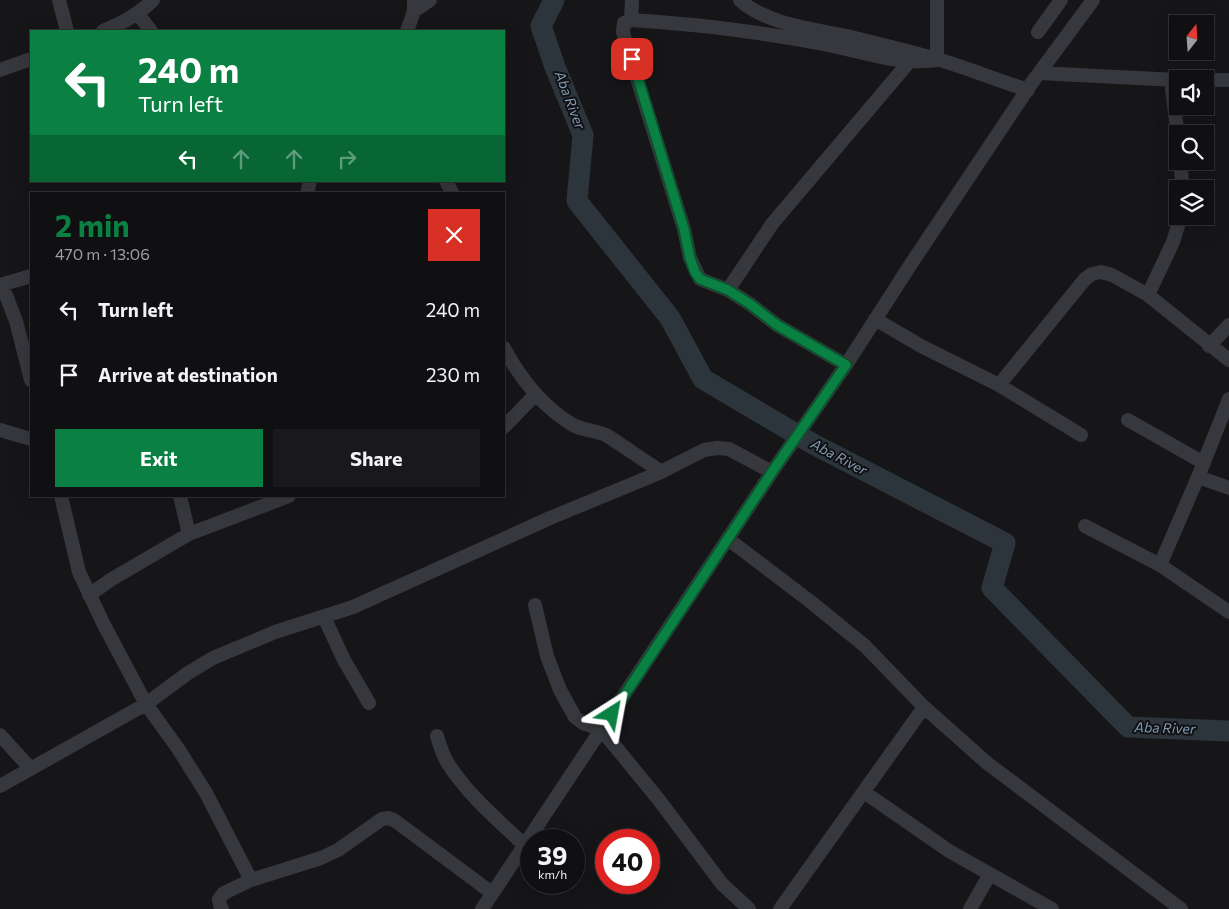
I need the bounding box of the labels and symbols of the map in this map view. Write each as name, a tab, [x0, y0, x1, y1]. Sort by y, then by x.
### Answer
north arrow	[1169, 15, 1214, 60]
pin	[611, 38, 653, 80]
water label: Aba River	[551, 67, 589, 132]
water label: Aba River	[807, 434, 870, 479]
position arrow	[585, 687, 637, 739]
water label: Aba River	[1133, 718, 1196, 737]
speed limit sign: 40	[595, 829, 660, 894]

